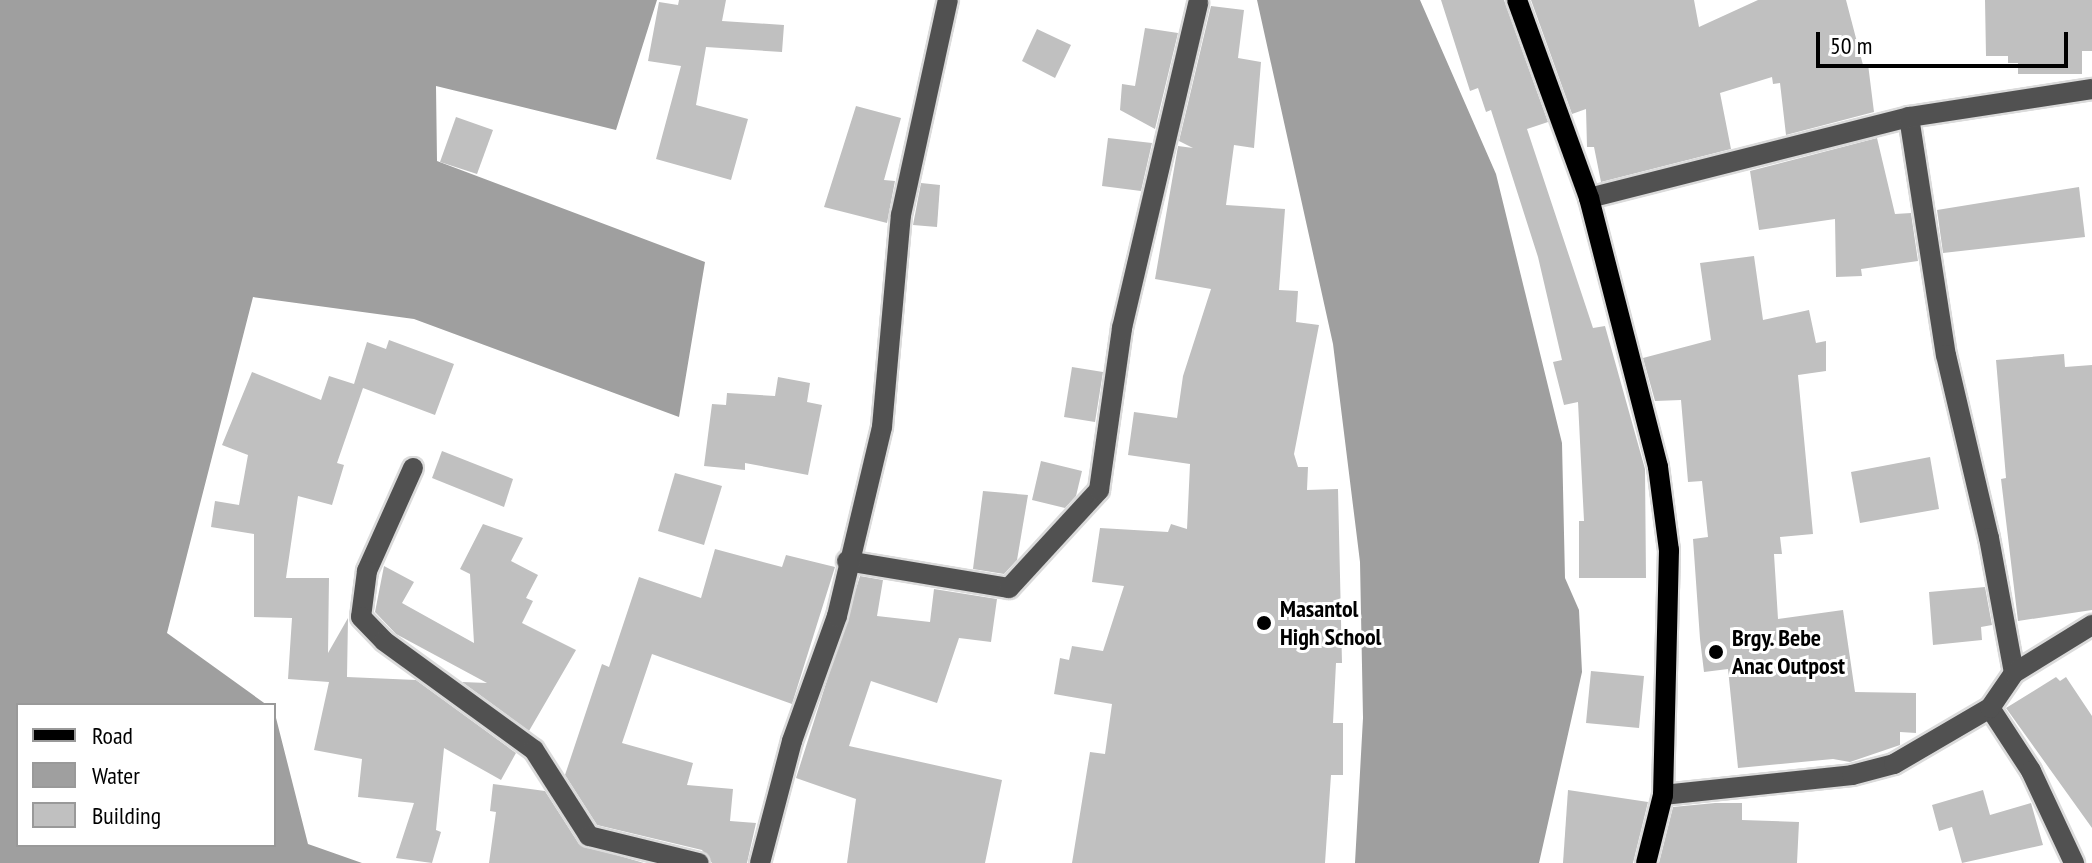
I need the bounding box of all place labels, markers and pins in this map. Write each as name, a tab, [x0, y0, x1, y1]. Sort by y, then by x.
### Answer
place label: Masantol High School	[1280, 595, 1381, 651]
marker: Masantol High School	[1255, 614, 1273, 632]
place label: Brgy. Bebe Anac Outpost	[1732, 624, 1846, 680]
marker: Brgy. Bebe Anac Outpost	[1707, 643, 1725, 661]

